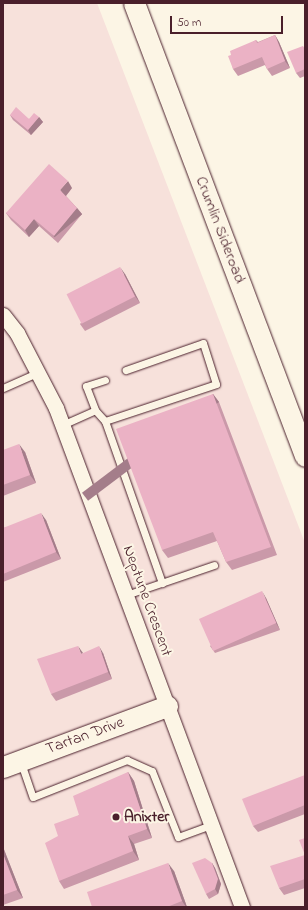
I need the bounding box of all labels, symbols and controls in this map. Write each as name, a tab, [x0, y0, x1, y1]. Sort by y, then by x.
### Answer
scale bar	[172, 8, 285, 34]
text: 50 m	[177, 14, 201, 32]
street label: Crumlin Sideroad	[191, 174, 249, 286]
street label: Neptune Crescent	[118, 543, 176, 659]
street label: Tartan Drive	[43, 713, 127, 759]
place label: Anixter	[124, 807, 169, 827]
marker: Anixter	[111, 812, 121, 822]

